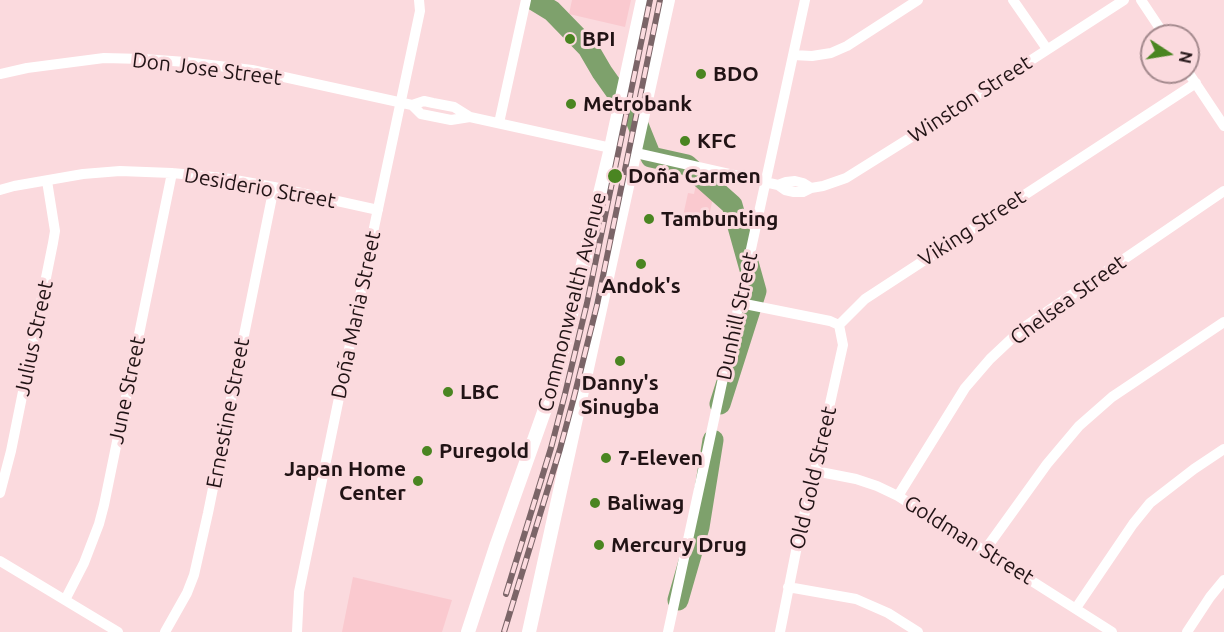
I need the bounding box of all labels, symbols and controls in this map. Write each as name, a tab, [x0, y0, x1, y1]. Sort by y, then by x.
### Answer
north arrow	[1140, 24, 1200, 84]
place label: BPI	[582, 26, 616, 52]
marker: BPI	[563, 32, 577, 46]
street label: Don Jose Street	[131, 47, 283, 91]
street label: Winston Street	[904, 50, 1036, 148]
text: N	[1176, 50, 1196, 65]
place label: BDO	[713, 61, 759, 87]
marker: BDO	[694, 67, 708, 81]
place label: Metrobank	[583, 91, 692, 117]
marker: Metrobank	[564, 97, 578, 111]
place label: KFC	[697, 128, 736, 154]
marker: KFC	[678, 134, 692, 148]
street label: Desiderio Street	[182, 162, 338, 214]
place label: Doña Carmen	[628, 163, 761, 189]
marker: Doña Carmen	[606, 167, 624, 185]
street label: Viking Street	[914, 184, 1030, 272]
street label: Commonwealth Avenue	[532, 190, 612, 414]
place label: Tambunting	[661, 206, 778, 232]
marker: Tambunting	[642, 212, 656, 226]
street label: Doña Maria Street	[326, 229, 386, 401]
street label: Dunhill Street	[711, 250, 763, 382]
street label: Chelsea Street	[1005, 250, 1131, 350]
marker: Andok's	[634, 257, 648, 271]
place label: Andok's	[601, 273, 681, 299]
street label: Julius Street	[9, 278, 59, 398]
street label: June Street	[103, 334, 151, 446]
street label: Ernestine Street	[201, 336, 255, 490]
marker: Danny's Sinugba	[613, 354, 627, 368]
place label: Danny's Sinugba	[581, 370, 659, 420]
place label: LBC	[460, 379, 499, 405]
marker: LBC	[441, 385, 455, 399]
street label: Old Gold Street	[784, 404, 842, 552]
place label: Puregold	[439, 438, 529, 464]
marker: Puregold	[420, 444, 434, 458]
place label: 7-Eleven	[618, 445, 703, 471]
marker: 7-Eleven	[599, 451, 613, 465]
place label: Japan Home Center	[284, 456, 406, 506]
marker: Japan Home Center	[411, 474, 425, 488]
place label: Baliwag	[607, 490, 684, 516]
street label: Goldman Street	[899, 490, 1039, 590]
marker: Baliwag	[588, 496, 602, 510]
place label: Mercury Drug	[611, 532, 747, 558]
marker: Mercury Drug	[592, 538, 606, 552]

